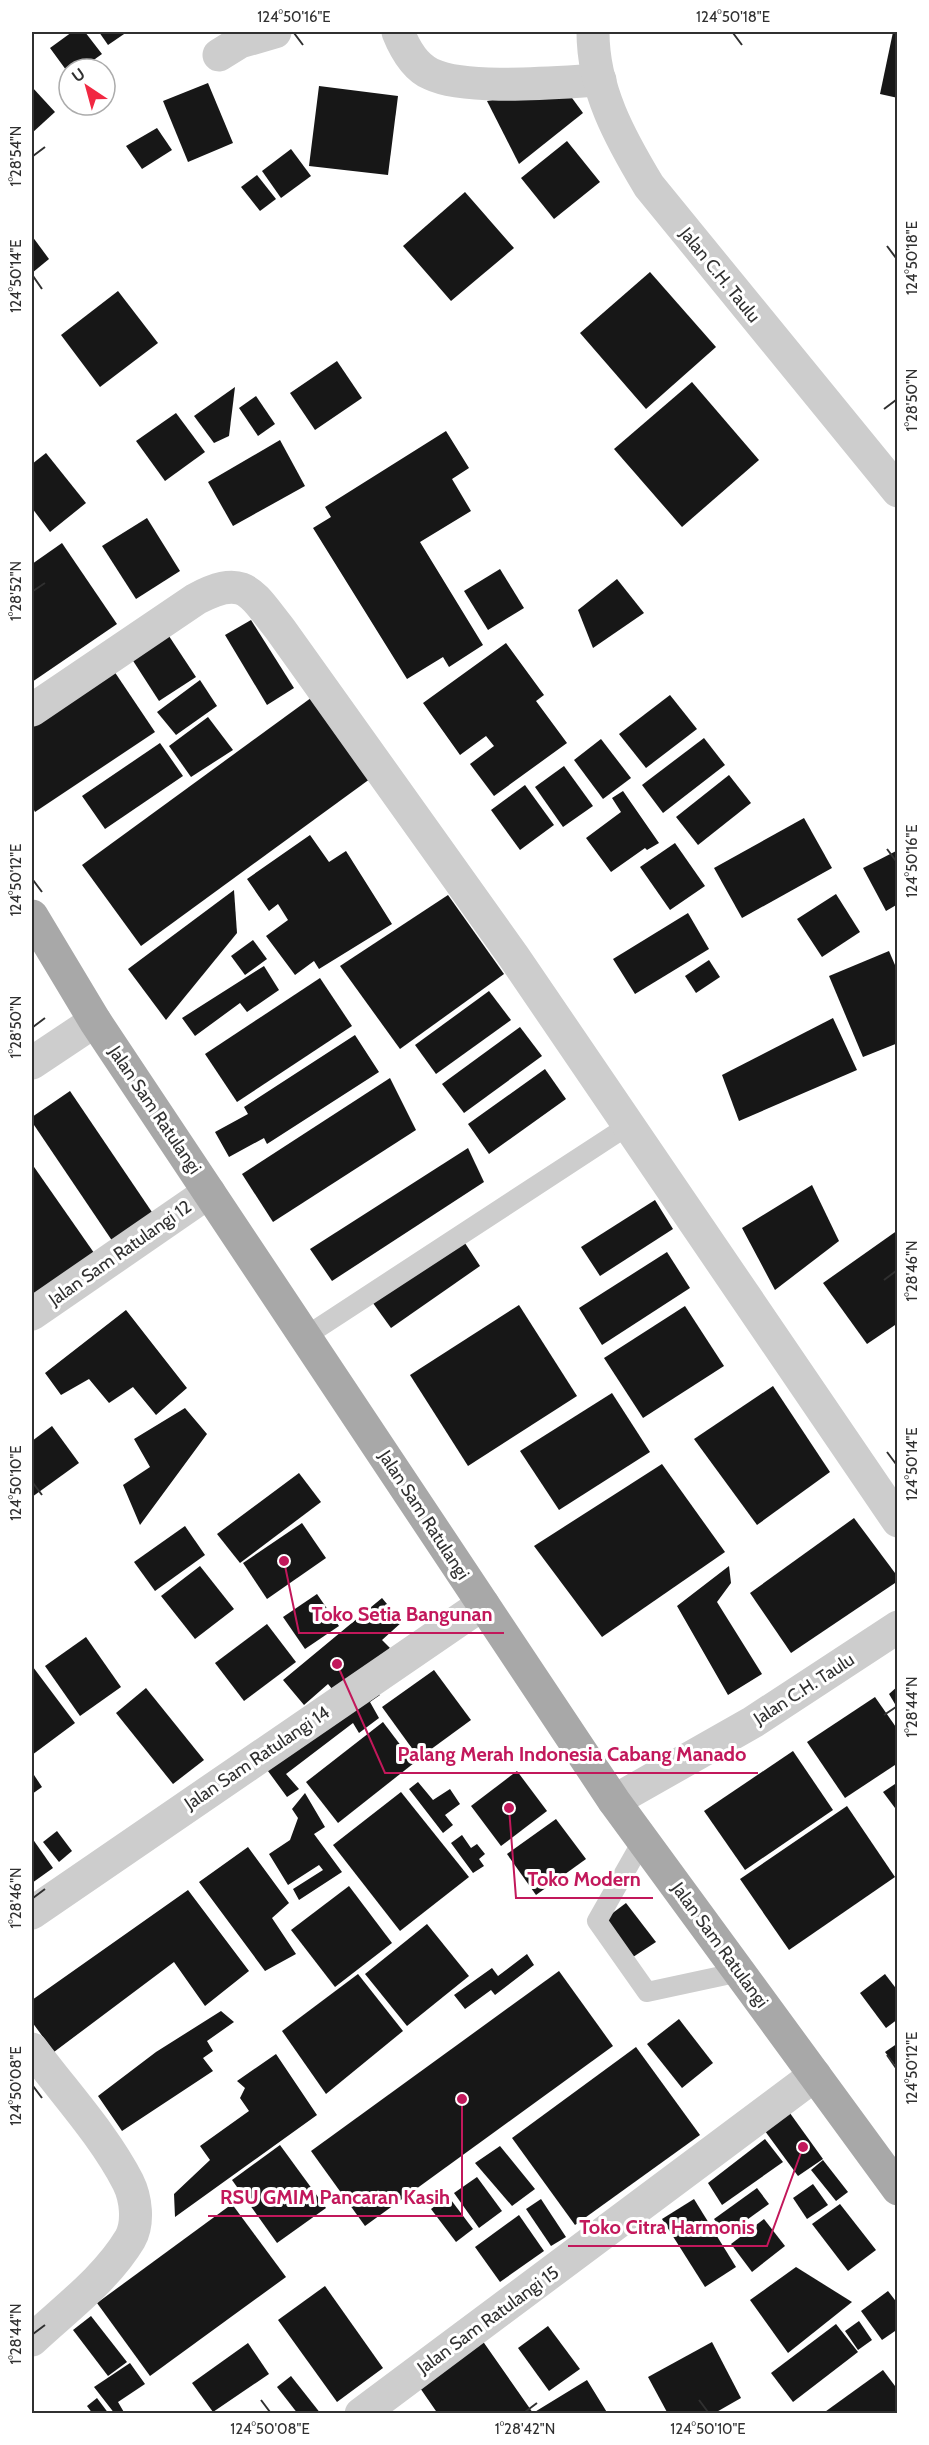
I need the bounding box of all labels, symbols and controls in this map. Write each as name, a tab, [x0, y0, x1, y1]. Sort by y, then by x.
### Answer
text: 124°50'16"E	[257, 8, 331, 26]
text: 124°50'18"E	[696, 8, 770, 26]
north arrow	[57, 57, 117, 117]
text: U	[68, 64, 89, 86]
text: 1°28'54"N	[7, 126, 25, 186]
text: 124°50'18"E	[903, 221, 921, 295]
street label: Jalan C.H. Taulu	[674, 222, 765, 327]
text: 124°50'14"E	[7, 239, 25, 313]
text: 1°28'50"N	[903, 369, 921, 431]
text: 1°28'52"N	[7, 561, 25, 621]
text: 124°50'16"E	[903, 824, 921, 898]
text: 124°50'12"E	[7, 844, 25, 916]
text: 1°28'50"N	[7, 996, 25, 1058]
street label: Jalan Sam Ratulangi	[103, 1041, 206, 1178]
street label: Jalan Sam Ratulangi 12	[44, 1195, 196, 1311]
text: 1°28'46"N	[903, 1240, 921, 1302]
text: 124°50'14"E	[903, 1427, 921, 1501]
text: 124°50'10"E	[7, 1445, 25, 1521]
street label: Jalan Sam Ratulangi	[373, 1445, 474, 1584]
callout: Toko Setia Bangunan	[299, 1595, 504, 1633]
text: Toko Setia Bangunan	[312, 1602, 492, 1626]
street label: Jalan C.H. Taulu	[749, 1648, 858, 1730]
text: 1°28'44"N	[903, 1676, 921, 1738]
street label: Jalan Sam Ratulangi 14	[179, 1701, 334, 1815]
callout: Palang Merah Indonesia Cabang Manado	[385, 1735, 758, 1773]
text: Palang Merah Indonesia Cabang Manado	[398, 1742, 746, 1766]
callout: Toko Modern	[516, 1860, 653, 1898]
text: 1°28'46"N	[7, 1867, 25, 1929]
text: Toko Modern	[527, 1867, 641, 1891]
street label: Jalan Sam Ratulangi	[666, 1877, 773, 2012]
text: 124°50'12"E	[903, 2032, 921, 2104]
text: 124°50'08"E	[7, 2046, 25, 2126]
callout: RSU GMIM Pancaran Kasih	[208, 2178, 462, 2216]
text: RSU GMIM Pancaran Kasih	[220, 2185, 450, 2209]
callout: Toko Citra Harmonis	[568, 2208, 767, 2246]
text: Toko Citra Harmonis	[579, 2215, 755, 2239]
street label: Jalan Sam Ratulangi 15	[412, 2261, 563, 2379]
text: 1°28'44"N	[7, 2303, 25, 2365]
text: 124°50'08"E	[230, 2420, 310, 2438]
text: 1°28'42"N	[495, 2420, 555, 2438]
text: 124°50'10"E	[670, 2420, 746, 2438]

